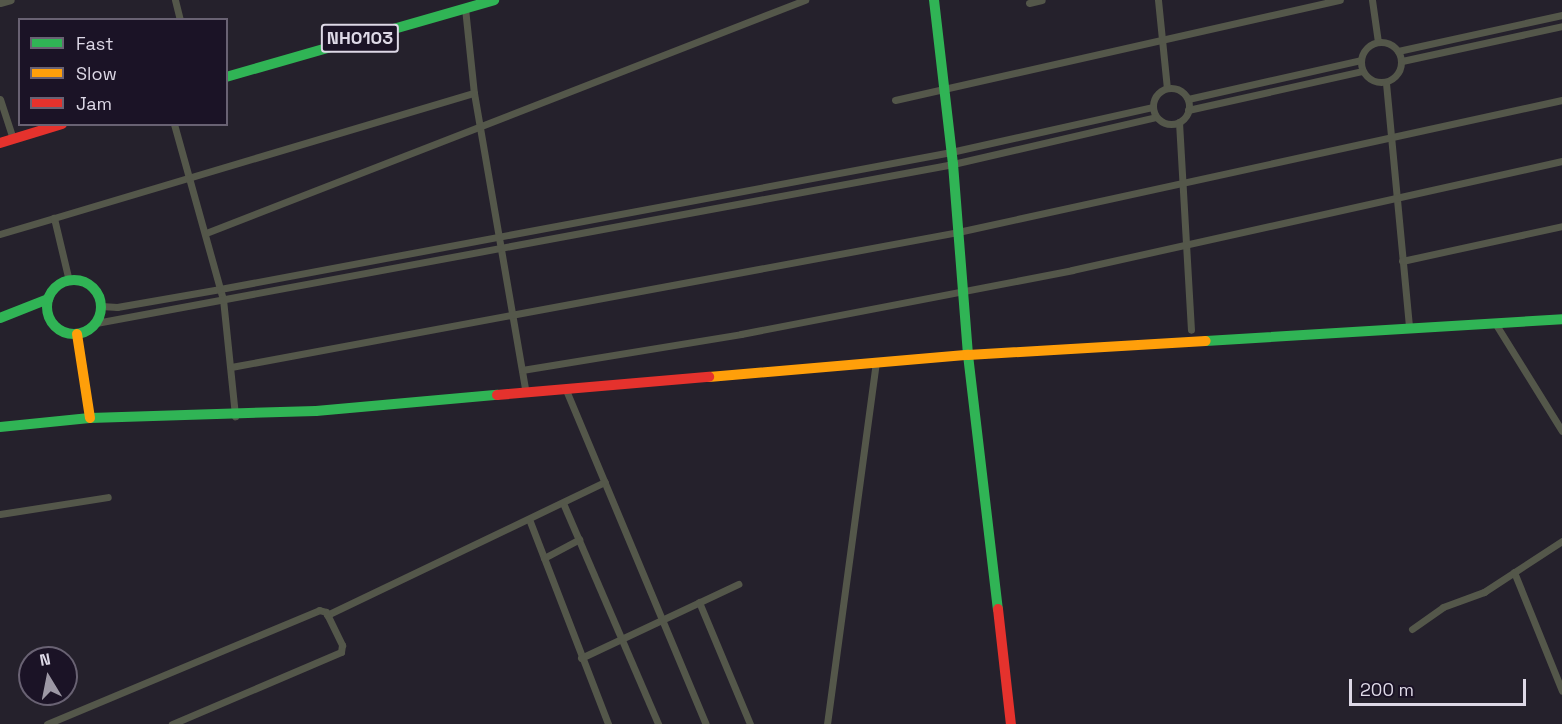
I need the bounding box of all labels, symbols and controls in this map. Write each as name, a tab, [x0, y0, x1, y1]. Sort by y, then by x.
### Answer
legend	[18, 18, 228, 126]
road number: NH0103	[320, 23, 400, 53]
text: Fast	[76, 32, 113, 55]
text: Slow	[76, 62, 117, 85]
text: Jam	[76, 92, 112, 115]
north arrow	[18, 646, 78, 706]
text: N	[38, 648, 52, 671]
scale bar	[1352, 667, 1529, 705]
text: 200 m	[1360, 678, 1414, 701]

